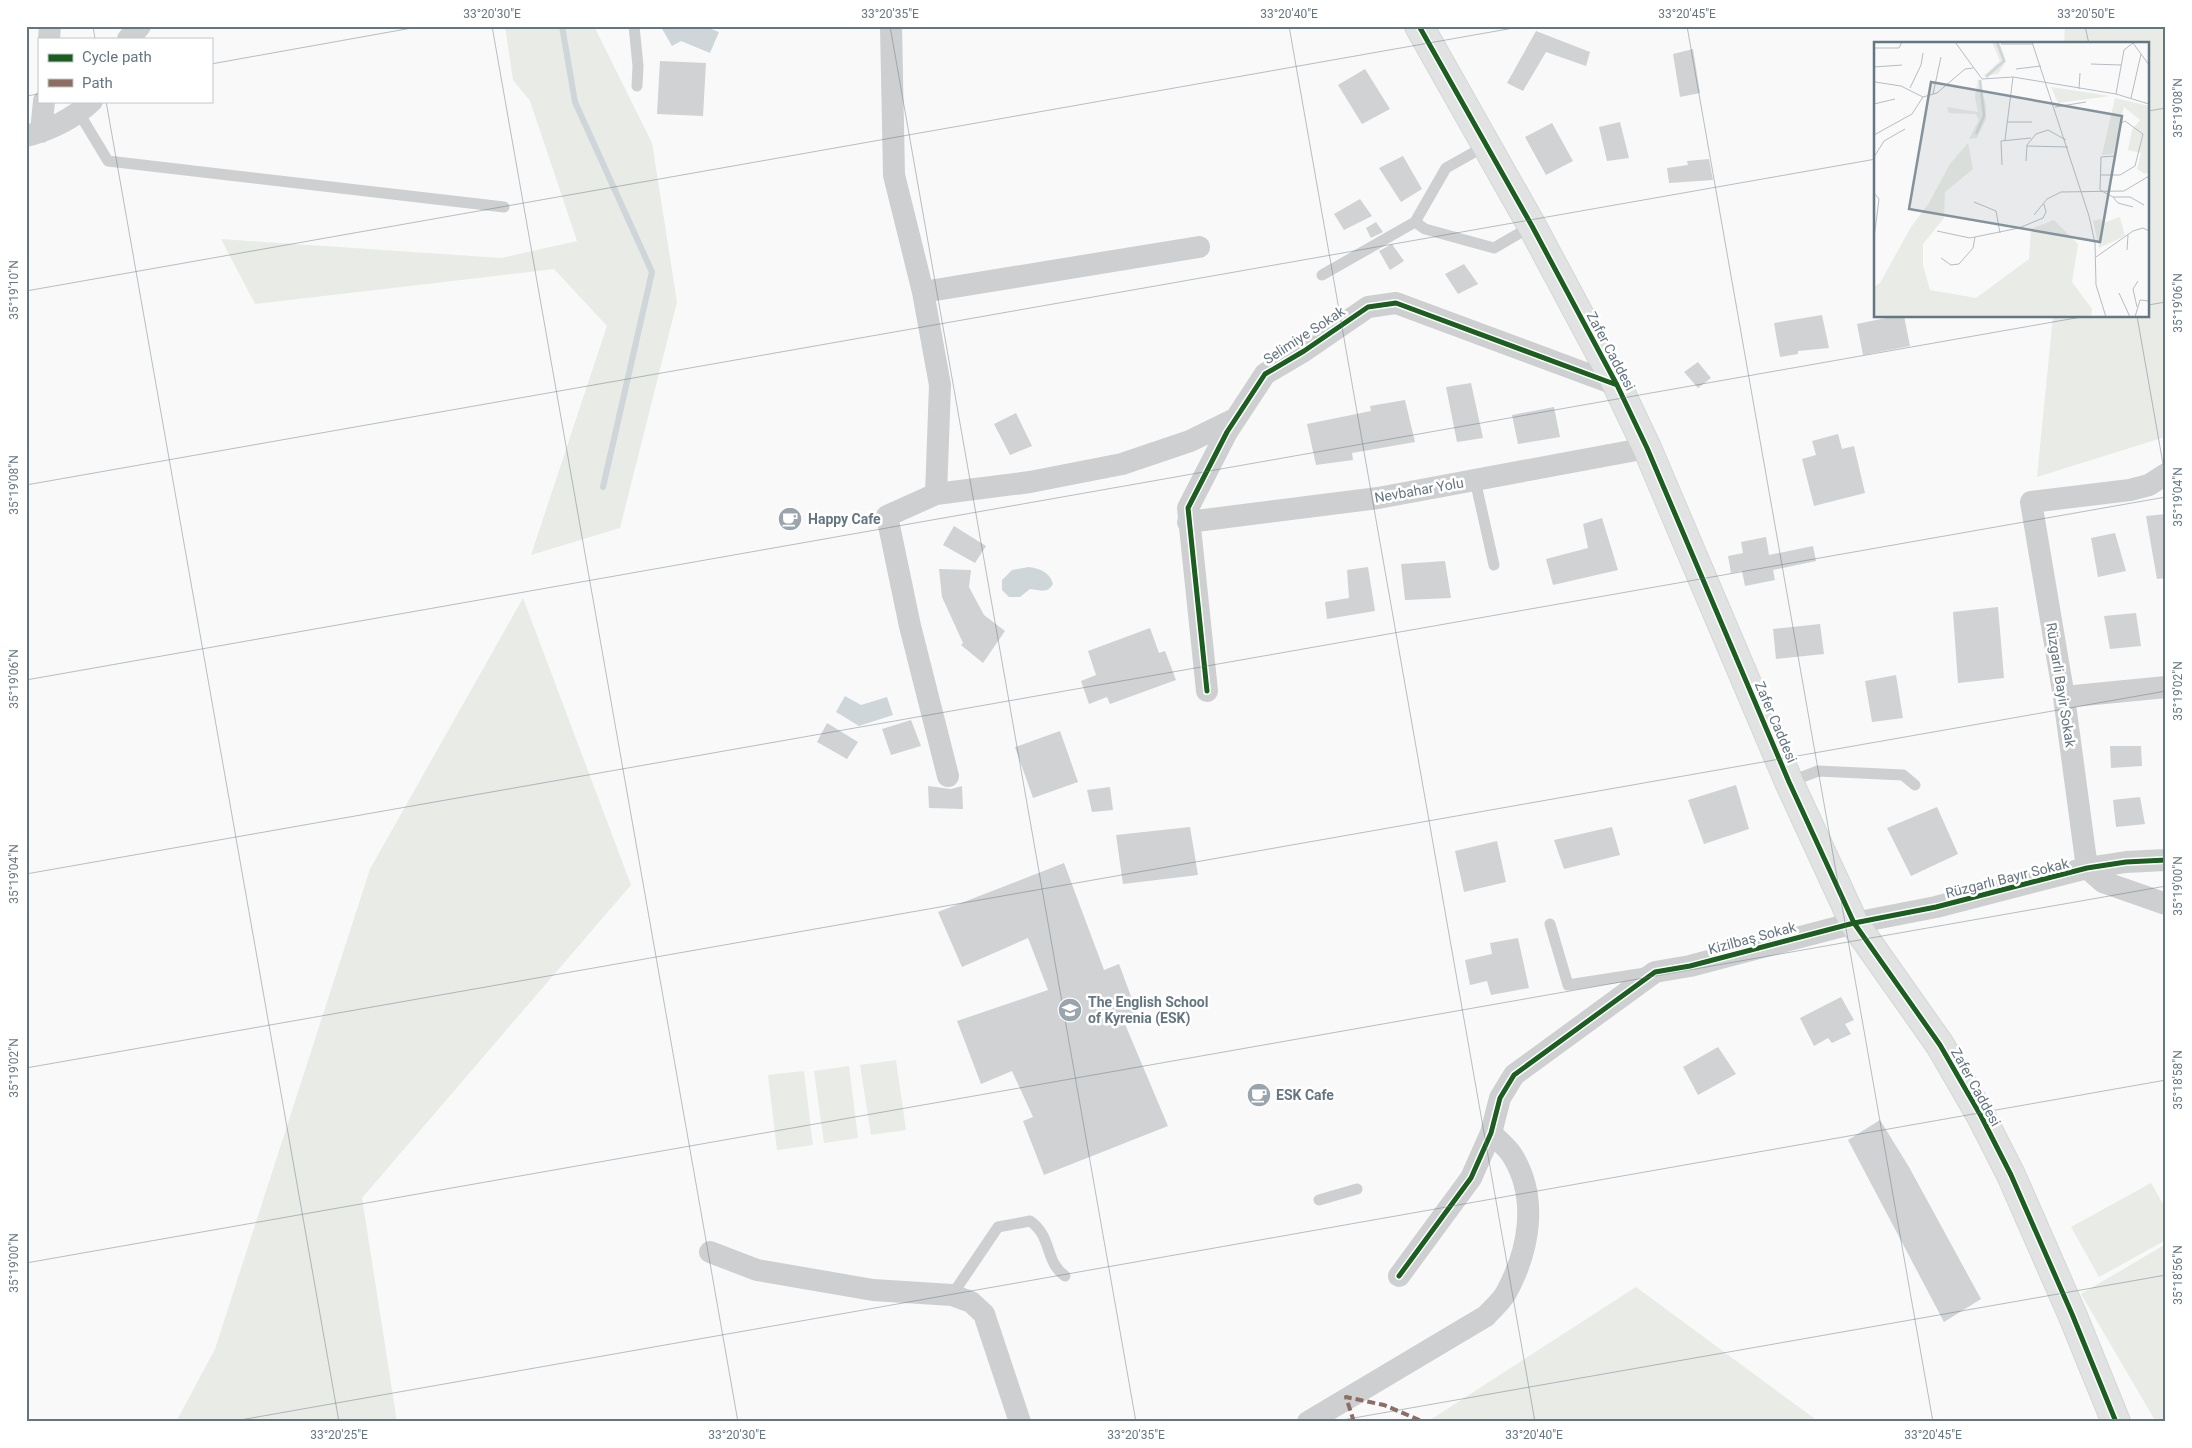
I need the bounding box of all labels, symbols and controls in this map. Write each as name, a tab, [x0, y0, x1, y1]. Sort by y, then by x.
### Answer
text: 33°20'30"E	[463, 7, 521, 21]
text: 33°20'35"E	[861, 7, 919, 21]
text: 33°20'40"E	[1260, 7, 1318, 21]
text: 33°20'45"E	[1658, 7, 1716, 21]
text: 33°20'50"E	[2057, 7, 2115, 21]
legend	[38, 38, 212, 102]
inset map	[1874, 42, 2150, 318]
text: Cycle path	[82, 48, 152, 66]
text: Path	[82, 74, 113, 92]
text: 35°19'08"N	[2171, 78, 2185, 138]
text: 35°19'10"N	[7, 260, 21, 320]
text: 35°19'06"N	[2171, 273, 2185, 333]
street label: Selimiye Sokak	[1260, 302, 1348, 367]
street label: Zafer Caddesi	[1584, 309, 1638, 393]
text: 35°19'08"N	[7, 455, 21, 515]
text: 35°19'04"N	[2171, 467, 2185, 527]
street label: Nevbahar Yolu	[1373, 474, 1465, 506]
cafe icon: Happy Cafe	[777, 506, 803, 532]
place label: Happy Cafe	[808, 511, 881, 527]
street label: Rüzgarli Bayir Sokak	[2043, 621, 2079, 749]
text: 35°19'06"N	[7, 649, 21, 709]
text: 35°19'02"N	[2171, 661, 2185, 721]
street label: Zafer Caddesi	[1752, 679, 1800, 765]
text: 35°19'04"N	[7, 844, 21, 904]
street label: Rüzgarlı Bayır Sokak	[1944, 855, 2071, 901]
text: 35°19'00"N	[2171, 856, 2185, 916]
street label: Kizilbaş Sokak	[1706, 918, 1799, 957]
place label: The English School of Kyrenia (ESK)	[1088, 994, 1208, 1027]
school or university icon: The English School of Kyrenia (ESK)	[1057, 997, 1083, 1023]
text: 35°19'02"N	[7, 1038, 21, 1098]
street label: Zafer Caddesi	[1948, 1045, 2004, 1129]
text: 35°18'58"N	[2171, 1050, 2185, 1110]
cafe icon: ESK Cafe	[1246, 1082, 1272, 1108]
place label: ESK Cafe	[1276, 1087, 1334, 1103]
text: 35°19'00"N	[7, 1233, 21, 1293]
text: 35°18'56"N	[2171, 1245, 2185, 1305]
text: 33°20'25"E	[310, 1428, 368, 1442]
text: 33°20'30"E	[708, 1428, 766, 1442]
text: 33°20'35"E	[1107, 1428, 1165, 1442]
text: 33°20'40"E	[1505, 1428, 1563, 1442]
text: 33°20'45"E	[1904, 1428, 1962, 1442]

